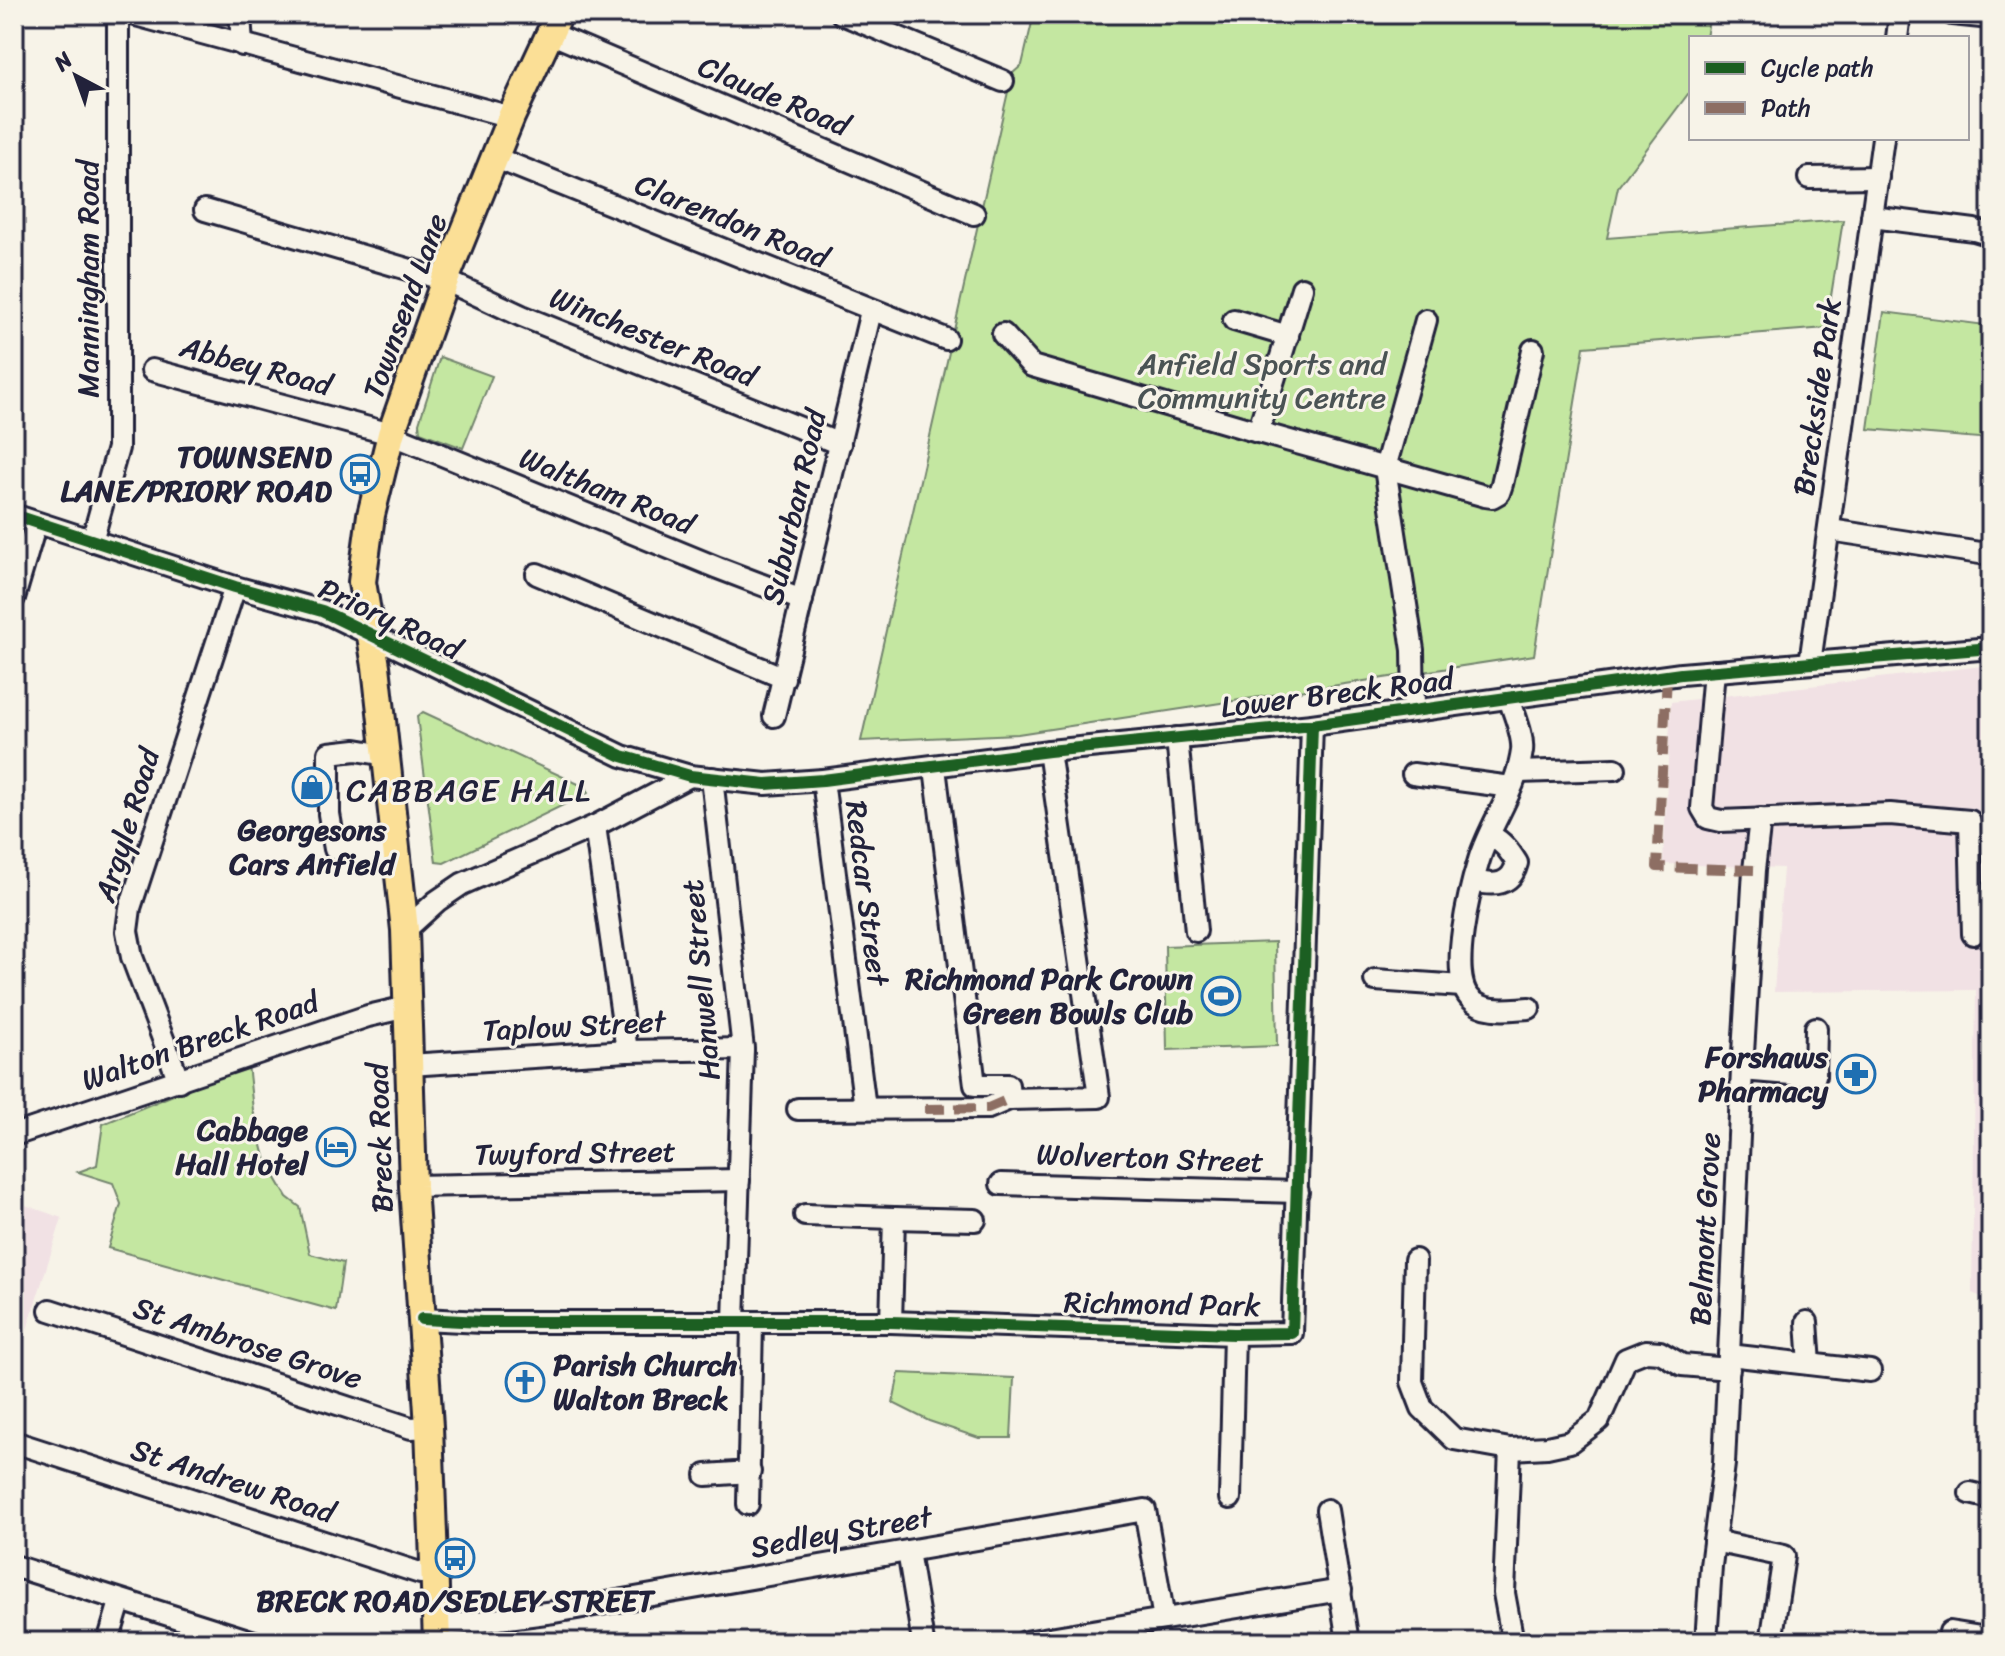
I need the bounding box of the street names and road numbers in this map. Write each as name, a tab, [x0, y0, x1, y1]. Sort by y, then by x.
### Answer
street label: Claude Road	[689, 40, 861, 153]
street label: Manningham Road	[61, 158, 115, 398]
street label: Clarendon Road	[627, 158, 839, 285]
street label: Townsend Lane	[346, 205, 464, 407]
street label: Winchester Road	[541, 271, 767, 404]
street label: Breckside Park	[1776, 294, 1858, 499]
street label: Abbey Road	[173, 320, 340, 413]
street label: Suburban Road	[745, 402, 843, 610]
street label: Waltham Road	[511, 431, 705, 552]
street label: Priory Road	[309, 562, 473, 677]
street label: Lower Breck Road	[1218, 652, 1459, 734]
street label: Argyle Road	[78, 739, 177, 910]
street label: Redcar Street	[829, 798, 905, 990]
street label: Hanwell Street	[665, 877, 737, 1083]
street label: Walton Breck Road	[74, 974, 328, 1107]
street label: Taplow Street	[481, 994, 669, 1058]
street label: Breck Road	[350, 1060, 410, 1214]
street label: Twyford Street	[474, 1124, 676, 1182]
street label: Wolverton Street	[1035, 1127, 1265, 1189]
street label: Belmont Grove	[1673, 1131, 1737, 1327]
street label: Richmond Park	[1063, 1275, 1262, 1333]
street label: St Ambrose Grove	[126, 1281, 370, 1405]
street label: St Andrew Road	[124, 1423, 344, 1540]
street label: Sedley Street	[746, 1489, 938, 1575]

